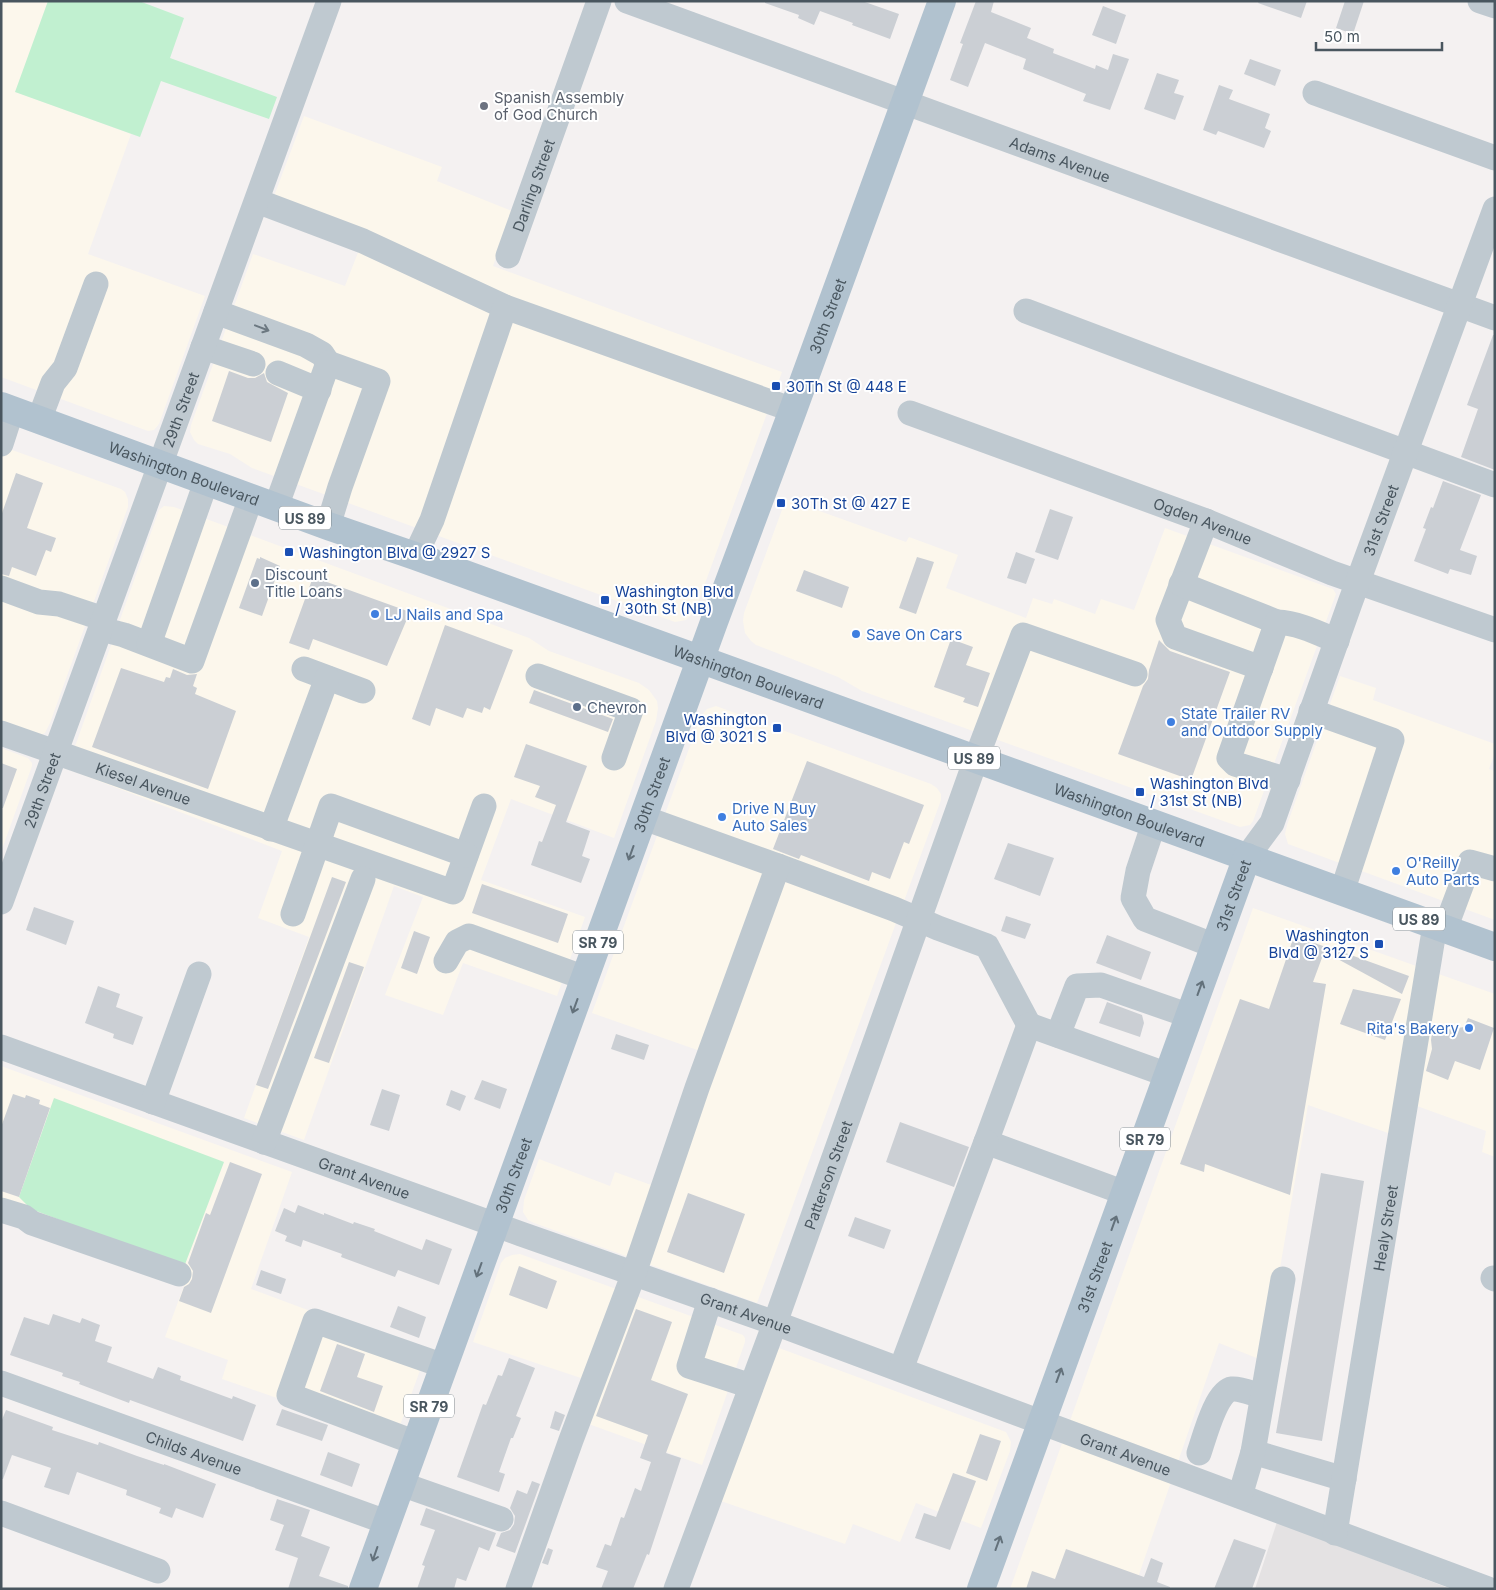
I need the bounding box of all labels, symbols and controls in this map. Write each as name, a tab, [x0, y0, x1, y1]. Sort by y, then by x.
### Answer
scale bar	[1316, 20, 1442, 52]
text: 50 m	[1324, 27, 1360, 46]
place label: Spanish Assembly of God Church	[494, 88, 625, 124]
marker: Spanish Assembly of God Church	[478, 100, 490, 112]
street label: Adams Avenue	[1007, 132, 1113, 186]
street label: Darling Street	[508, 136, 559, 234]
street label: 30th Street	[805, 275, 850, 357]
one-way arrow	[254, 324, 269, 333]
street label: 29th Street	[158, 369, 203, 450]
place label: 30Th St @ 448 E	[786, 377, 907, 396]
marker: 30Th St @ 448 E	[770, 380, 782, 392]
street label: Washington Boulevard	[106, 437, 262, 509]
street label: 31st Street	[1359, 482, 1402, 558]
street label: Ogden Avenue	[1151, 493, 1255, 549]
place label: 30Th St @ 427 E	[791, 494, 911, 513]
marker: 30Th St @ 427 E	[775, 497, 787, 509]
road number: US 89	[279, 506, 331, 530]
place label: Washington Blvd @ 2927 S	[299, 543, 490, 562]
marker: Washington Blvd @ 2927 S	[283, 546, 295, 558]
place label: Discount Title Loans	[265, 565, 343, 601]
marker: Discount Title Loans	[249, 577, 261, 589]
place label: Washington Blvd / 30th St (NB)	[615, 582, 734, 618]
marker: Washington Blvd / 30th St (NB)	[599, 594, 611, 606]
place label: LJ Nails and Spa	[385, 605, 503, 624]
marker: LJ Nails and Spa	[369, 608, 381, 620]
place label: Save On Cars	[866, 625, 963, 644]
marker: Save On Cars	[850, 628, 862, 640]
street label: Washington Boulevard	[670, 641, 826, 713]
place label: Chevron	[587, 698, 647, 717]
marker: Chevron	[571, 701, 583, 713]
place label: State Trailer RV and Outdoor Supply	[1181, 704, 1323, 740]
place label: Washington Blvd @ 3021 S	[665, 710, 767, 746]
marker: State Trailer RV and Outdoor Supply	[1165, 716, 1177, 728]
marker: Washington Blvd @ 3021 S	[771, 722, 783, 734]
road number: US 89	[948, 746, 1000, 770]
street label: 29th Street	[19, 750, 64, 831]
street label: 30th Street	[629, 754, 674, 835]
street label: Kiesel Avenue	[93, 758, 194, 809]
place label: Washington Blvd / 31st St (NB)	[1150, 774, 1269, 810]
street label: Washington Boulevard	[1051, 779, 1207, 851]
marker: Washington Blvd / 31st St (NB)	[1134, 786, 1146, 798]
place label: Drive N Buy Auto Sales	[732, 799, 817, 835]
marker: Drive N Buy Auto Sales	[716, 811, 728, 823]
one-way arrow	[626, 845, 635, 860]
place label: O'Reilly Auto Parts	[1406, 853, 1480, 889]
street label: 31st Street	[1211, 857, 1255, 934]
marker: O'Reilly Auto Parts	[1390, 865, 1402, 877]
road number: US 89	[1393, 908, 1445, 931]
place label: Washington Blvd @ 3127 S	[1268, 926, 1369, 962]
road number: SR 79	[573, 930, 623, 954]
marker: Washington Blvd @ 3127 S	[1373, 938, 1385, 950]
one-way arrow	[1196, 980, 1205, 996]
one-way arrow	[570, 998, 579, 1013]
place label: Rita's Bakery	[1366, 1019, 1460, 1038]
marker: Rita's Bakery	[1463, 1022, 1475, 1034]
street label: Patterson Street	[800, 1118, 856, 1232]
road number: SR 79	[1120, 1128, 1170, 1150]
street label: 30th Street	[491, 1135, 536, 1216]
street label: Grant Avenue	[316, 1152, 413, 1203]
street label: Healy Street	[1369, 1183, 1402, 1273]
one-way arrow	[1110, 1215, 1119, 1231]
street label: 31st Street	[1073, 1238, 1116, 1315]
one-way arrow	[474, 1262, 483, 1277]
street label: Grant Avenue	[698, 1288, 795, 1338]
one-way arrow	[1055, 1368, 1064, 1383]
road number: SR 79	[404, 1394, 454, 1418]
street label: Childs Avenue	[143, 1426, 245, 1479]
street label: Grant Avenue	[1077, 1428, 1174, 1480]
one-way arrow	[994, 1536, 1003, 1551]
one-way arrow	[370, 1546, 379, 1562]

